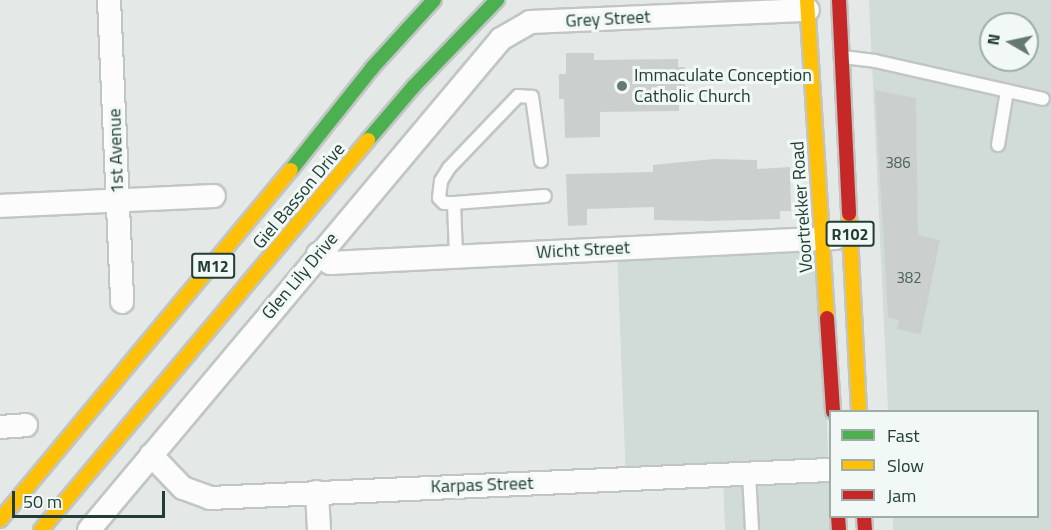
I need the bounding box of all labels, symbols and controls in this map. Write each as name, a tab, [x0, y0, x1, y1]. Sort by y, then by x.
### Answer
street label: Grey Street	[565, 6, 651, 32]
north arrow	[979, 12, 1039, 72]
text: N	[980, 32, 1006, 47]
place label: Immaculate Conception Catholic Church	[634, 65, 812, 107]
marker: Immaculate Conception Catholic Church	[615, 79, 629, 93]
street label: 1st Avenue	[104, 108, 128, 194]
street label: Giel Basson Drive	[248, 139, 350, 253]
street label: Voortrekker Road	[787, 140, 817, 274]
house number: 386	[885, 154, 911, 172]
road number: R102	[824, 221, 876, 247]
street label: Glen Lily Drive	[257, 228, 343, 324]
street label: Wicht Street	[535, 237, 631, 263]
road number: M12	[190, 253, 236, 279]
house number: 382	[896, 269, 922, 287]
legend	[829, 410, 1039, 518]
text: Fast	[887, 422, 920, 449]
text: Slow	[887, 452, 924, 479]
street label: Karpas Street	[430, 472, 534, 498]
scale bar	[15, 479, 168, 517]
text: Jam	[887, 482, 916, 509]
text: 50 m	[23, 488, 62, 515]

